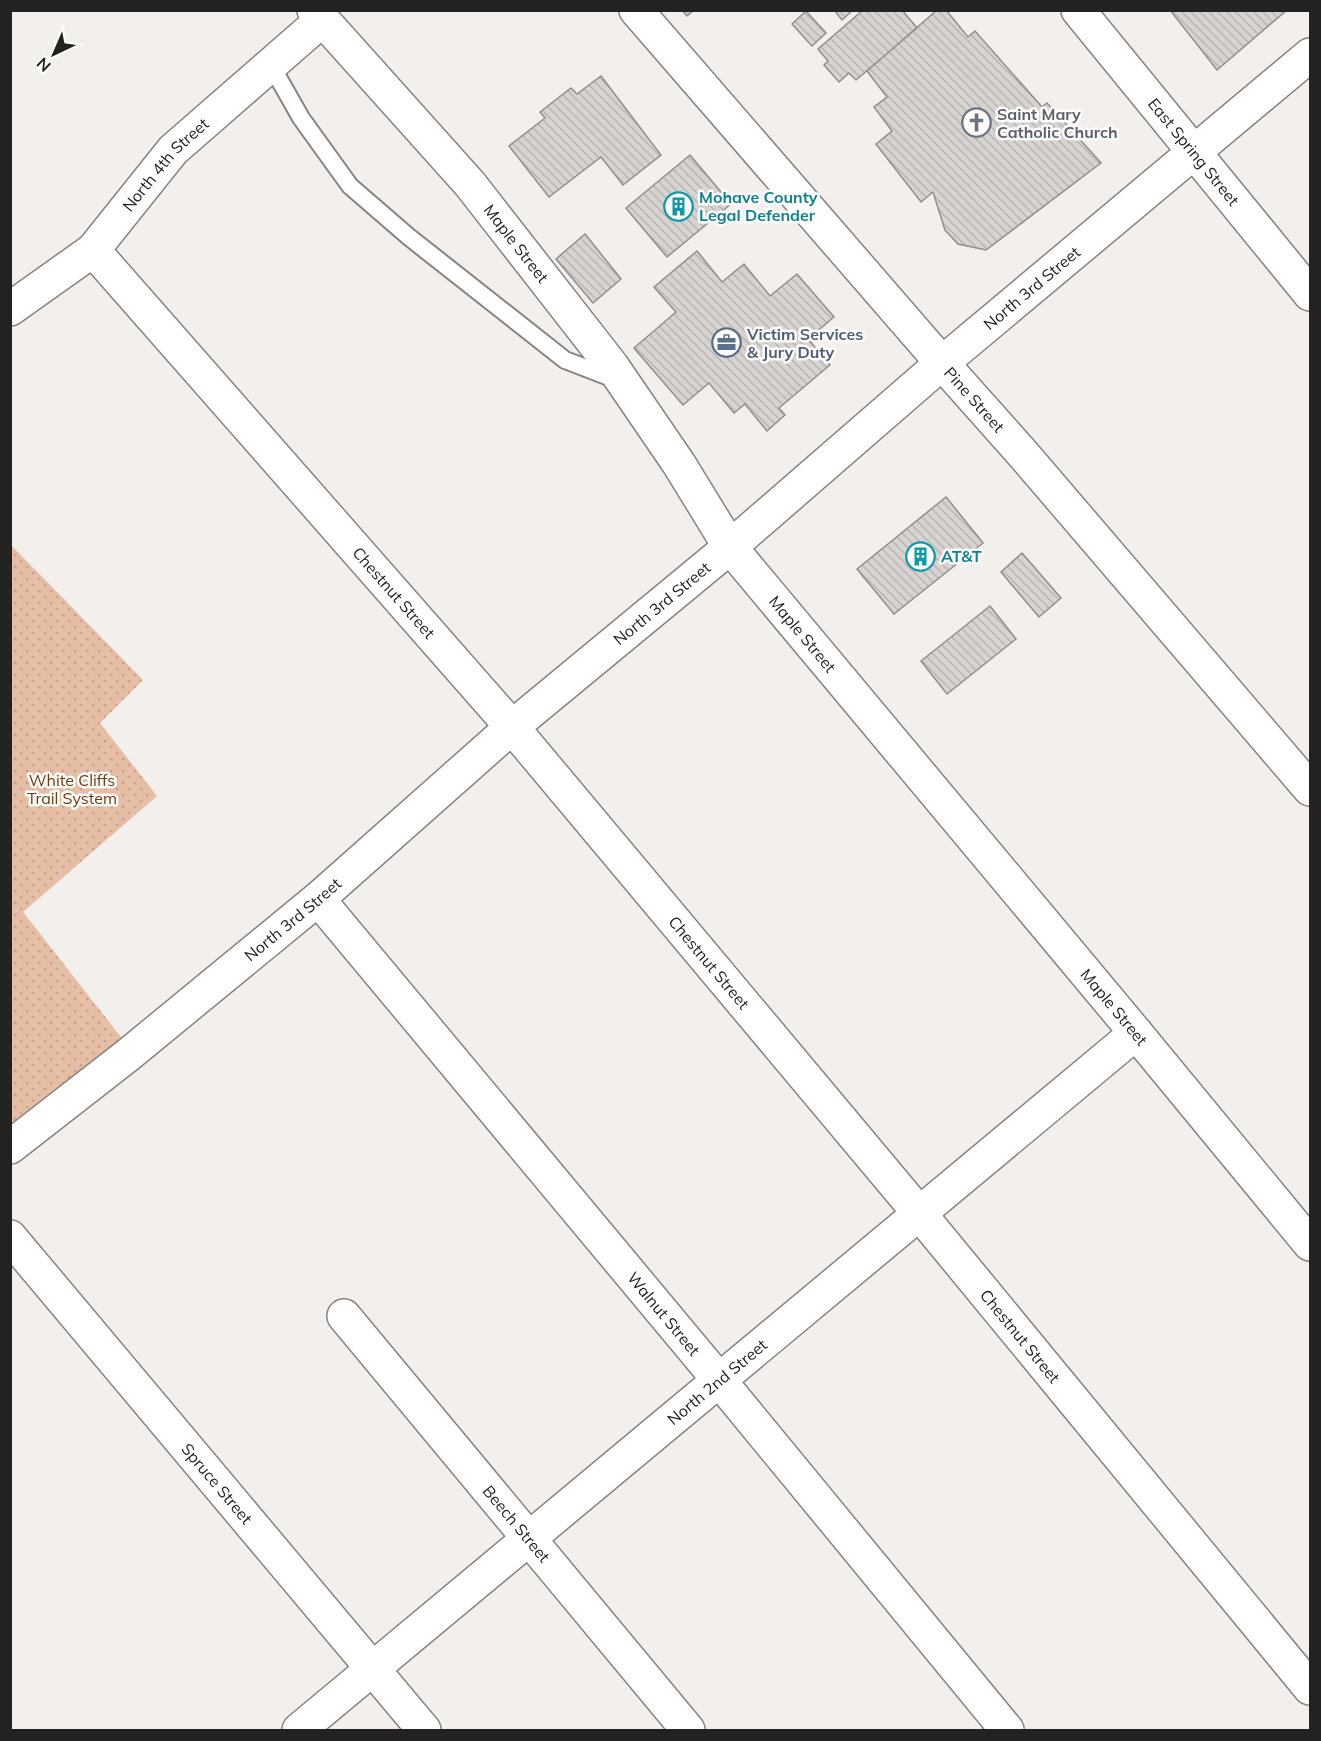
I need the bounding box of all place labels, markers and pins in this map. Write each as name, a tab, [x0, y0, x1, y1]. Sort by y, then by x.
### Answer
place label: Saint Mary Catholic Church	[997, 104, 1118, 142]
church icon: Saint Mary Catholic Church	[960, 107, 992, 139]
place label: Mohave County Legal Defender	[699, 187, 818, 225]
building icon: Mohave County Legal Defender	[662, 190, 694, 222]
place label: Victim Services & Jury Duty	[746, 324, 863, 362]
office icon: Victim Services & Jury Duty	[710, 327, 742, 359]
building icon: AT&T	[904, 540, 936, 572]
place label: AT&T	[941, 546, 982, 566]

